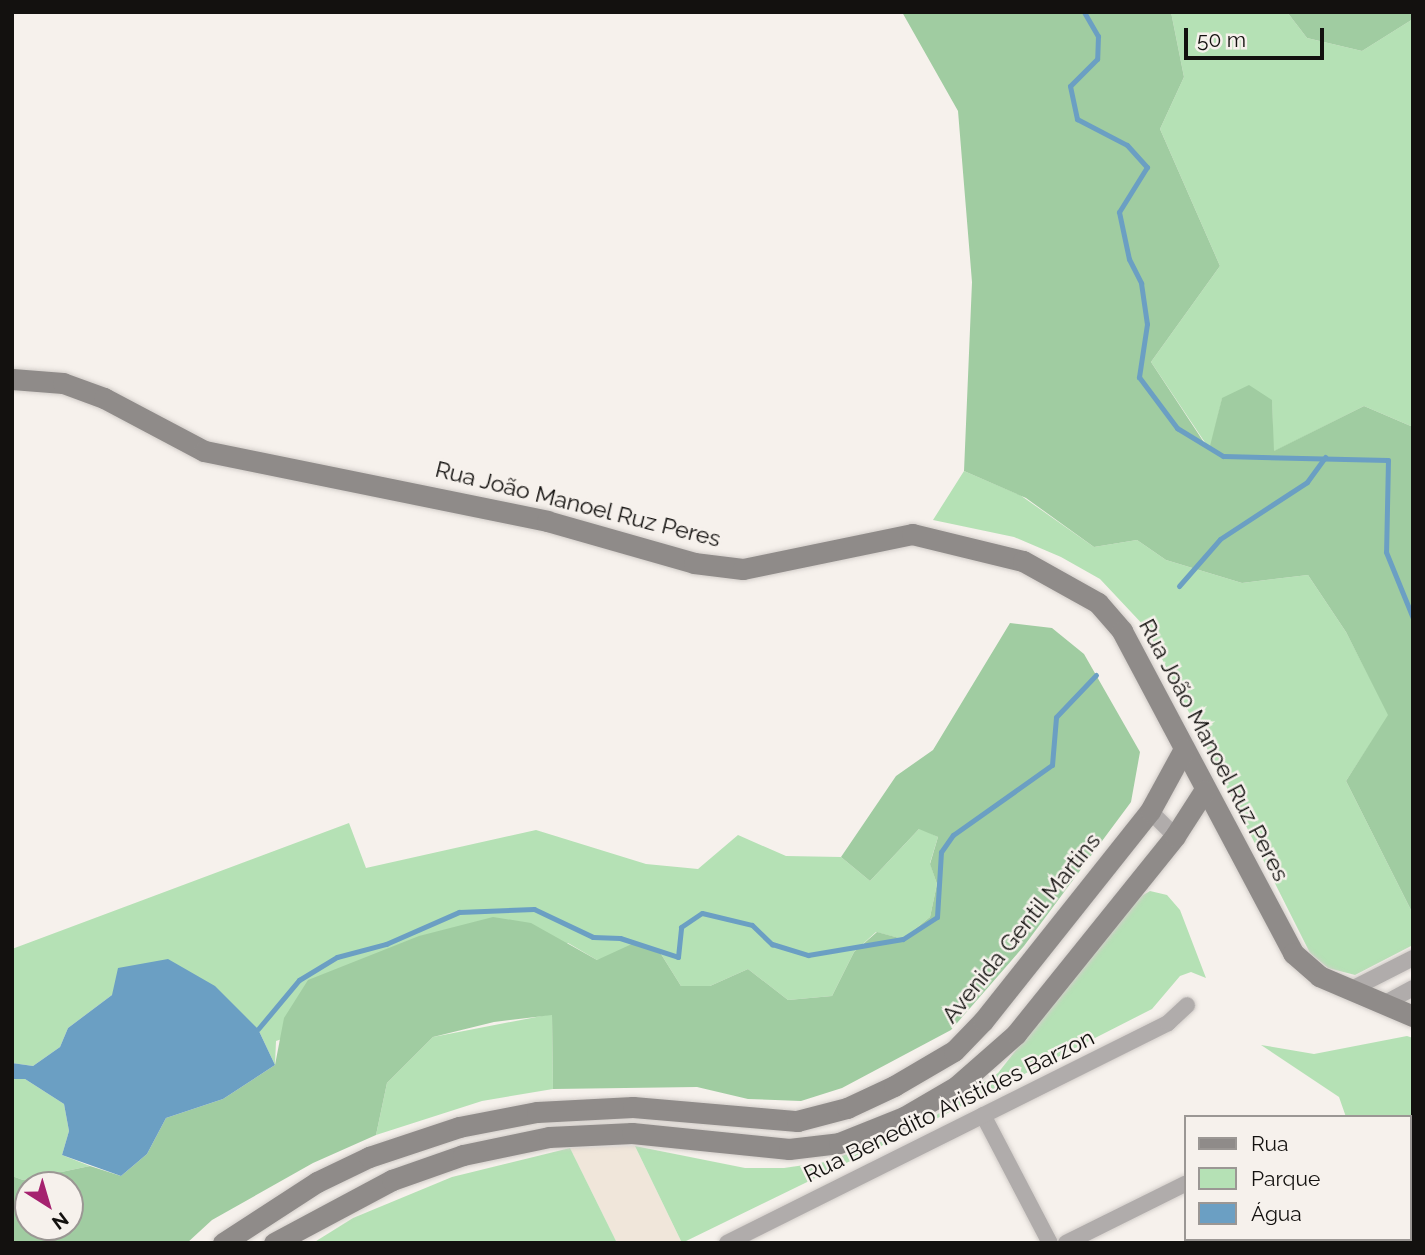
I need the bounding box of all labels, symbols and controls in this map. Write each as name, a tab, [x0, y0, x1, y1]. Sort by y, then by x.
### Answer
scale bar	[1187, 14, 1327, 58]
text: 50 m	[1197, 27, 1246, 52]
street label: Rua João Manoel Ruz Peres	[432, 455, 724, 553]
street label: Rua João Manoel Ruz Peres	[1133, 614, 1295, 886]
street label: Avenida Gentil Martins	[936, 827, 1106, 1029]
street label: Rua Benedito Aristides Barzon	[799, 1023, 1099, 1189]
legend	[1184, 1115, 1411, 1241]
text: Rua	[1251, 1131, 1288, 1156]
text: Parque	[1251, 1166, 1320, 1191]
north arrow	[14, 1171, 84, 1241]
text: Água	[1251, 1201, 1302, 1226]
text: N	[48, 1208, 73, 1234]

